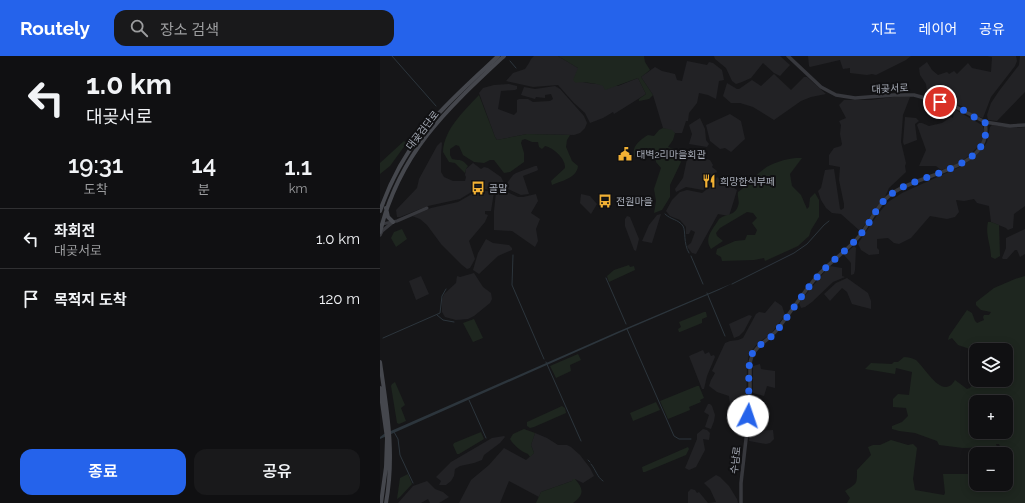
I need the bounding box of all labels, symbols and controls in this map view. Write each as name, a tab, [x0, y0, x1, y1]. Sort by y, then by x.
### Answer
search box	[114, 10, 394, 46]
text: Routely	[20, 17, 90, 39]
icon: search	[128, 17, 150, 39]
text: 장소 검색	[160, 21, 219, 39]
text: 지도	[871, 21, 897, 37]
text: 레이어	[919, 21, 957, 37]
text: 공유	[979, 21, 1005, 37]
text: 1.0 km	[86, 68, 172, 101]
icon: left	[20, 72, 72, 124]
street label: 대곶서로	[871, 82, 909, 95]
pin	[923, 85, 957, 119]
icon: arrive	[929, 91, 951, 113]
text: 대곶서로	[86, 106, 152, 127]
street label: 대곶검단로	[404, 109, 441, 152]
public building icon: 대벽2리마을회관	[617, 146, 633, 162]
place label: 대벽2리마을회관	[636, 149, 706, 160]
text: 19:31	[68, 150, 123, 179]
text: 14	[191, 150, 216, 179]
text: 1.1	[284, 152, 312, 181]
restaurant icon: 희망한식부페	[701, 173, 717, 189]
place label: 희망한식부페	[720, 176, 775, 187]
bus stop icon: 골말	[470, 180, 486, 196]
text: km	[289, 181, 308, 196]
text: 도착	[84, 182, 108, 197]
text: 분	[198, 182, 210, 197]
place label: 골말	[489, 183, 507, 194]
bus stop icon: 전원마을	[597, 193, 613, 209]
place label: 전원마을	[616, 196, 653, 207]
text: 좌회전	[54, 222, 95, 240]
icon: left	[20, 228, 42, 250]
text: 1.0 km	[316, 230, 360, 248]
text: 대곶서로	[54, 243, 102, 258]
icon: arrive	[20, 288, 42, 310]
text: 120 m	[319, 290, 360, 308]
text: 목적지 도착	[54, 291, 127, 309]
map controls	[969, 343, 1013, 491]
button: layers	[969, 343, 1013, 387]
position arrow	[727, 395, 769, 437]
button: +	[969, 395, 1013, 439]
street label: 수남로	[728, 446, 743, 474]
button: −	[969, 447, 1013, 491]
button: 종료	[20, 449, 186, 495]
button: 공유	[194, 449, 360, 495]

